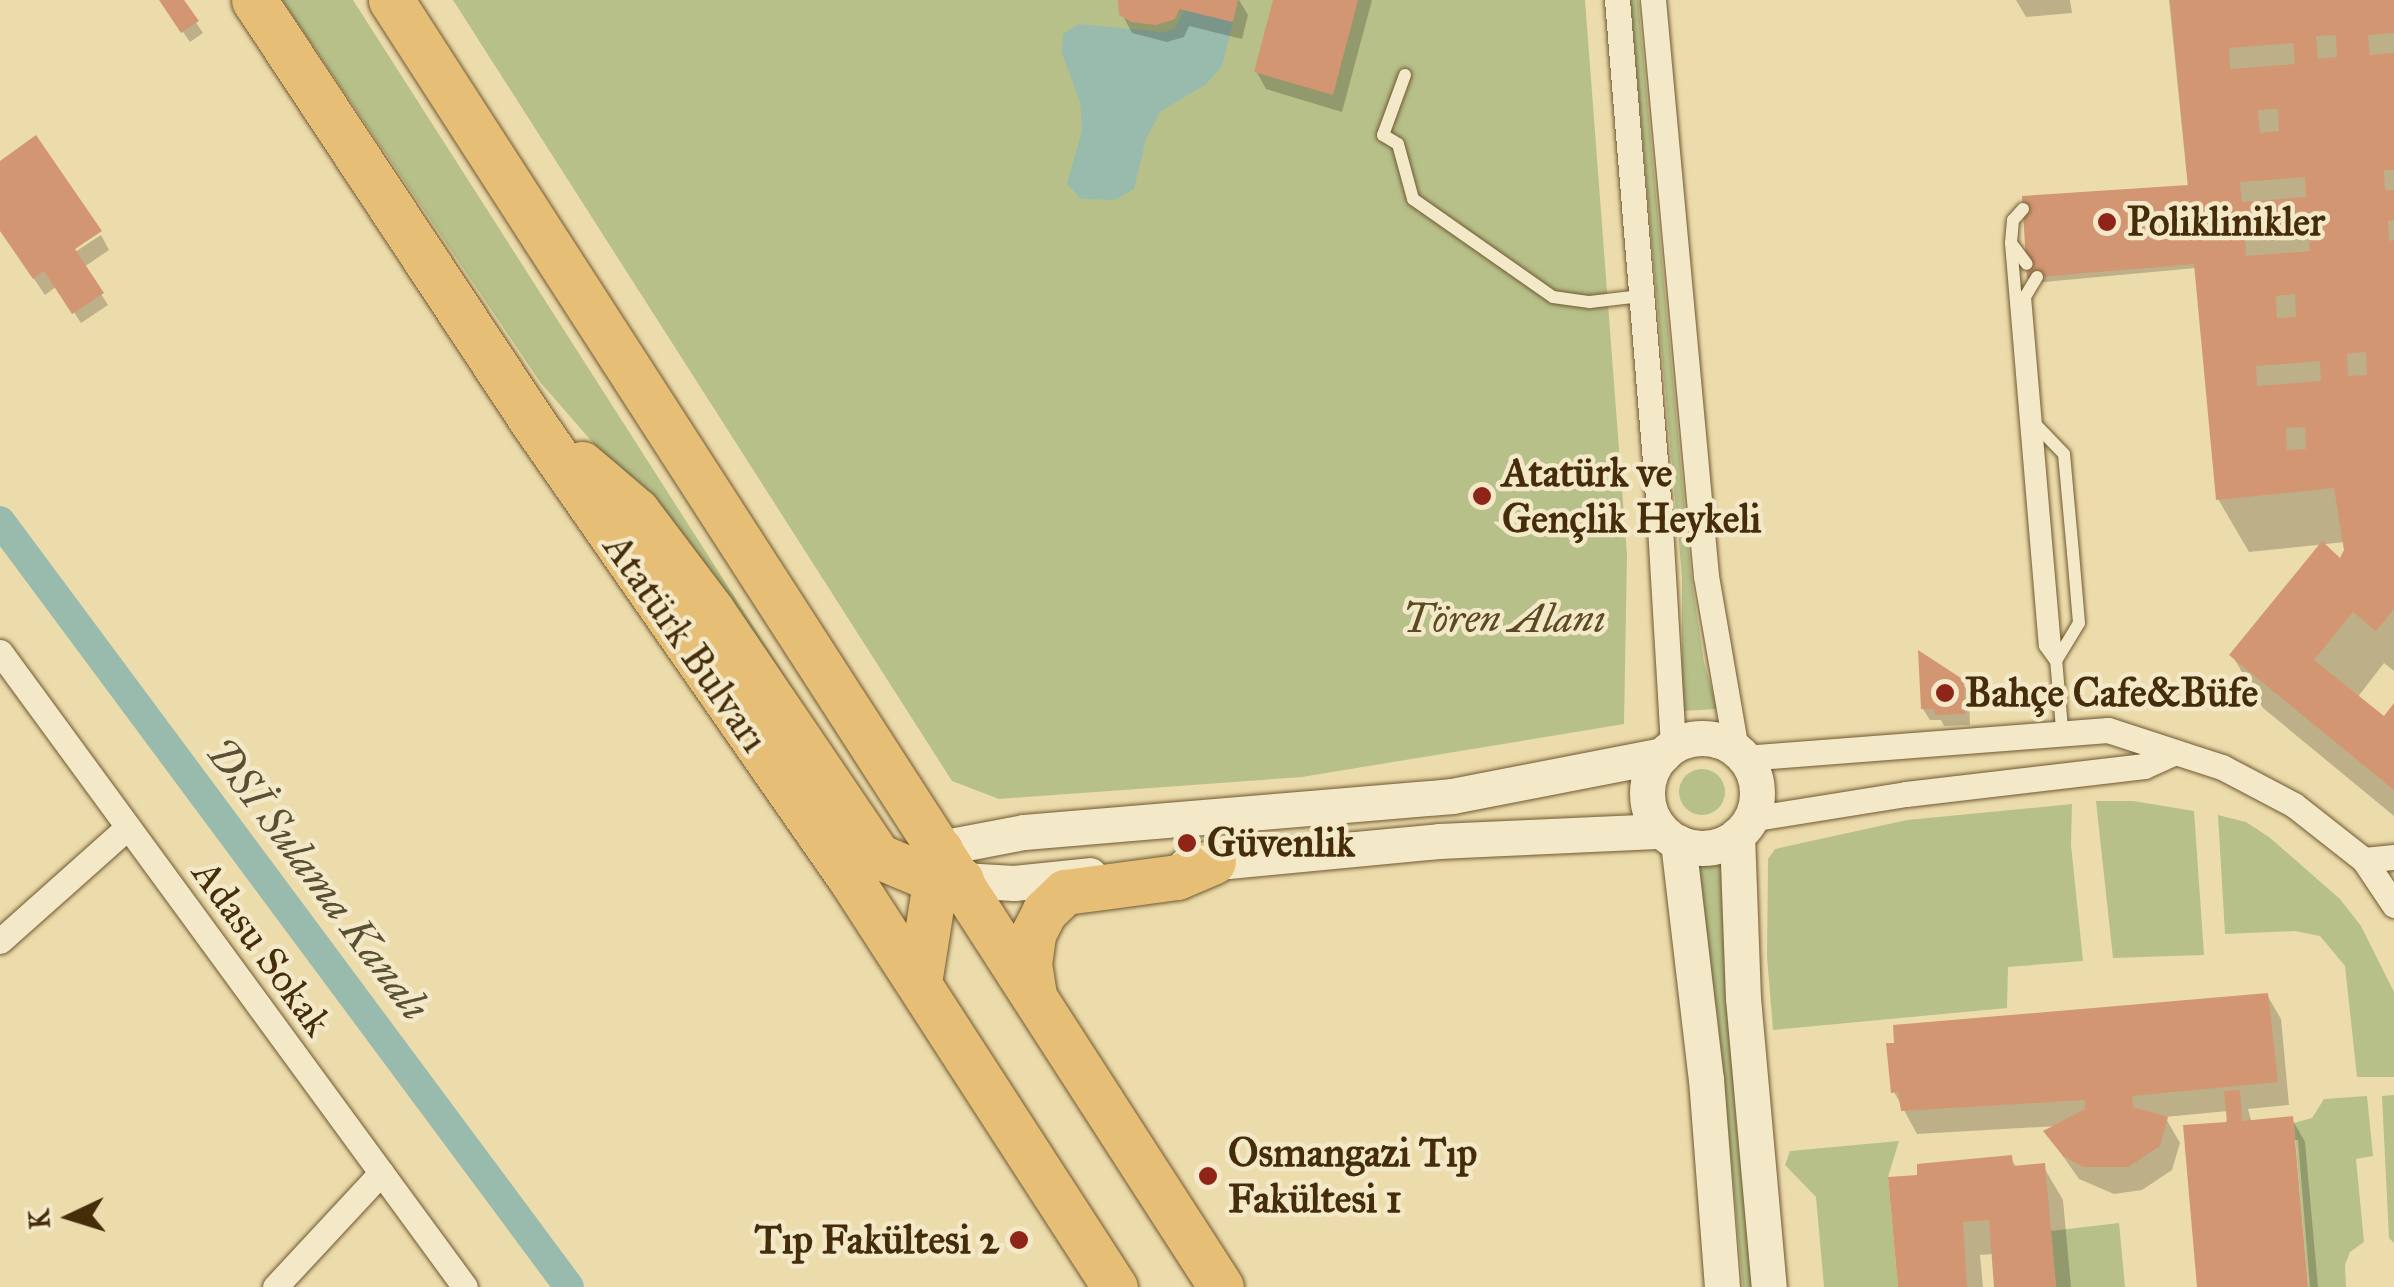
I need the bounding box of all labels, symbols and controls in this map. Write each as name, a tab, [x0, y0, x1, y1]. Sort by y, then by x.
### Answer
place label: Poliklinikler	[2127, 198, 2325, 246]
marker: Poliklinikler	[2096, 211, 2118, 233]
place label: Atatürk ve Gençlik Heykeli	[1502, 449, 1761, 543]
marker: Atatürk ve Gençlik Heykeli	[1471, 485, 1493, 507]
street label: Atatürk Bulvarı	[593, 525, 779, 761]
park label: Tören Alanı	[1403, 595, 1605, 643]
place label: Bahçe Cafe&Büfe	[1965, 669, 2258, 717]
marker: Bahçe Cafe&Büfe	[1934, 682, 1956, 704]
water label: DSİ Sulama Kanalı	[195, 728, 441, 1030]
place label: Güvenlik	[1207, 819, 1355, 867]
marker: Güvenlik	[1176, 832, 1198, 854]
street label: Adasu Sokak	[182, 851, 342, 1045]
place label: Osmangazi Tıp Fakültesi 1	[1228, 1129, 1477, 1223]
marker: Osmangazi Tıp Fakültesi 1	[1197, 1165, 1219, 1187]
north arrow	[20, 1167, 120, 1267]
text: K	[21, 1208, 58, 1230]
place label: Tıp Fakültesi 2	[755, 1216, 999, 1264]
marker: Tıp Fakültesi 2	[1008, 1229, 1030, 1251]

